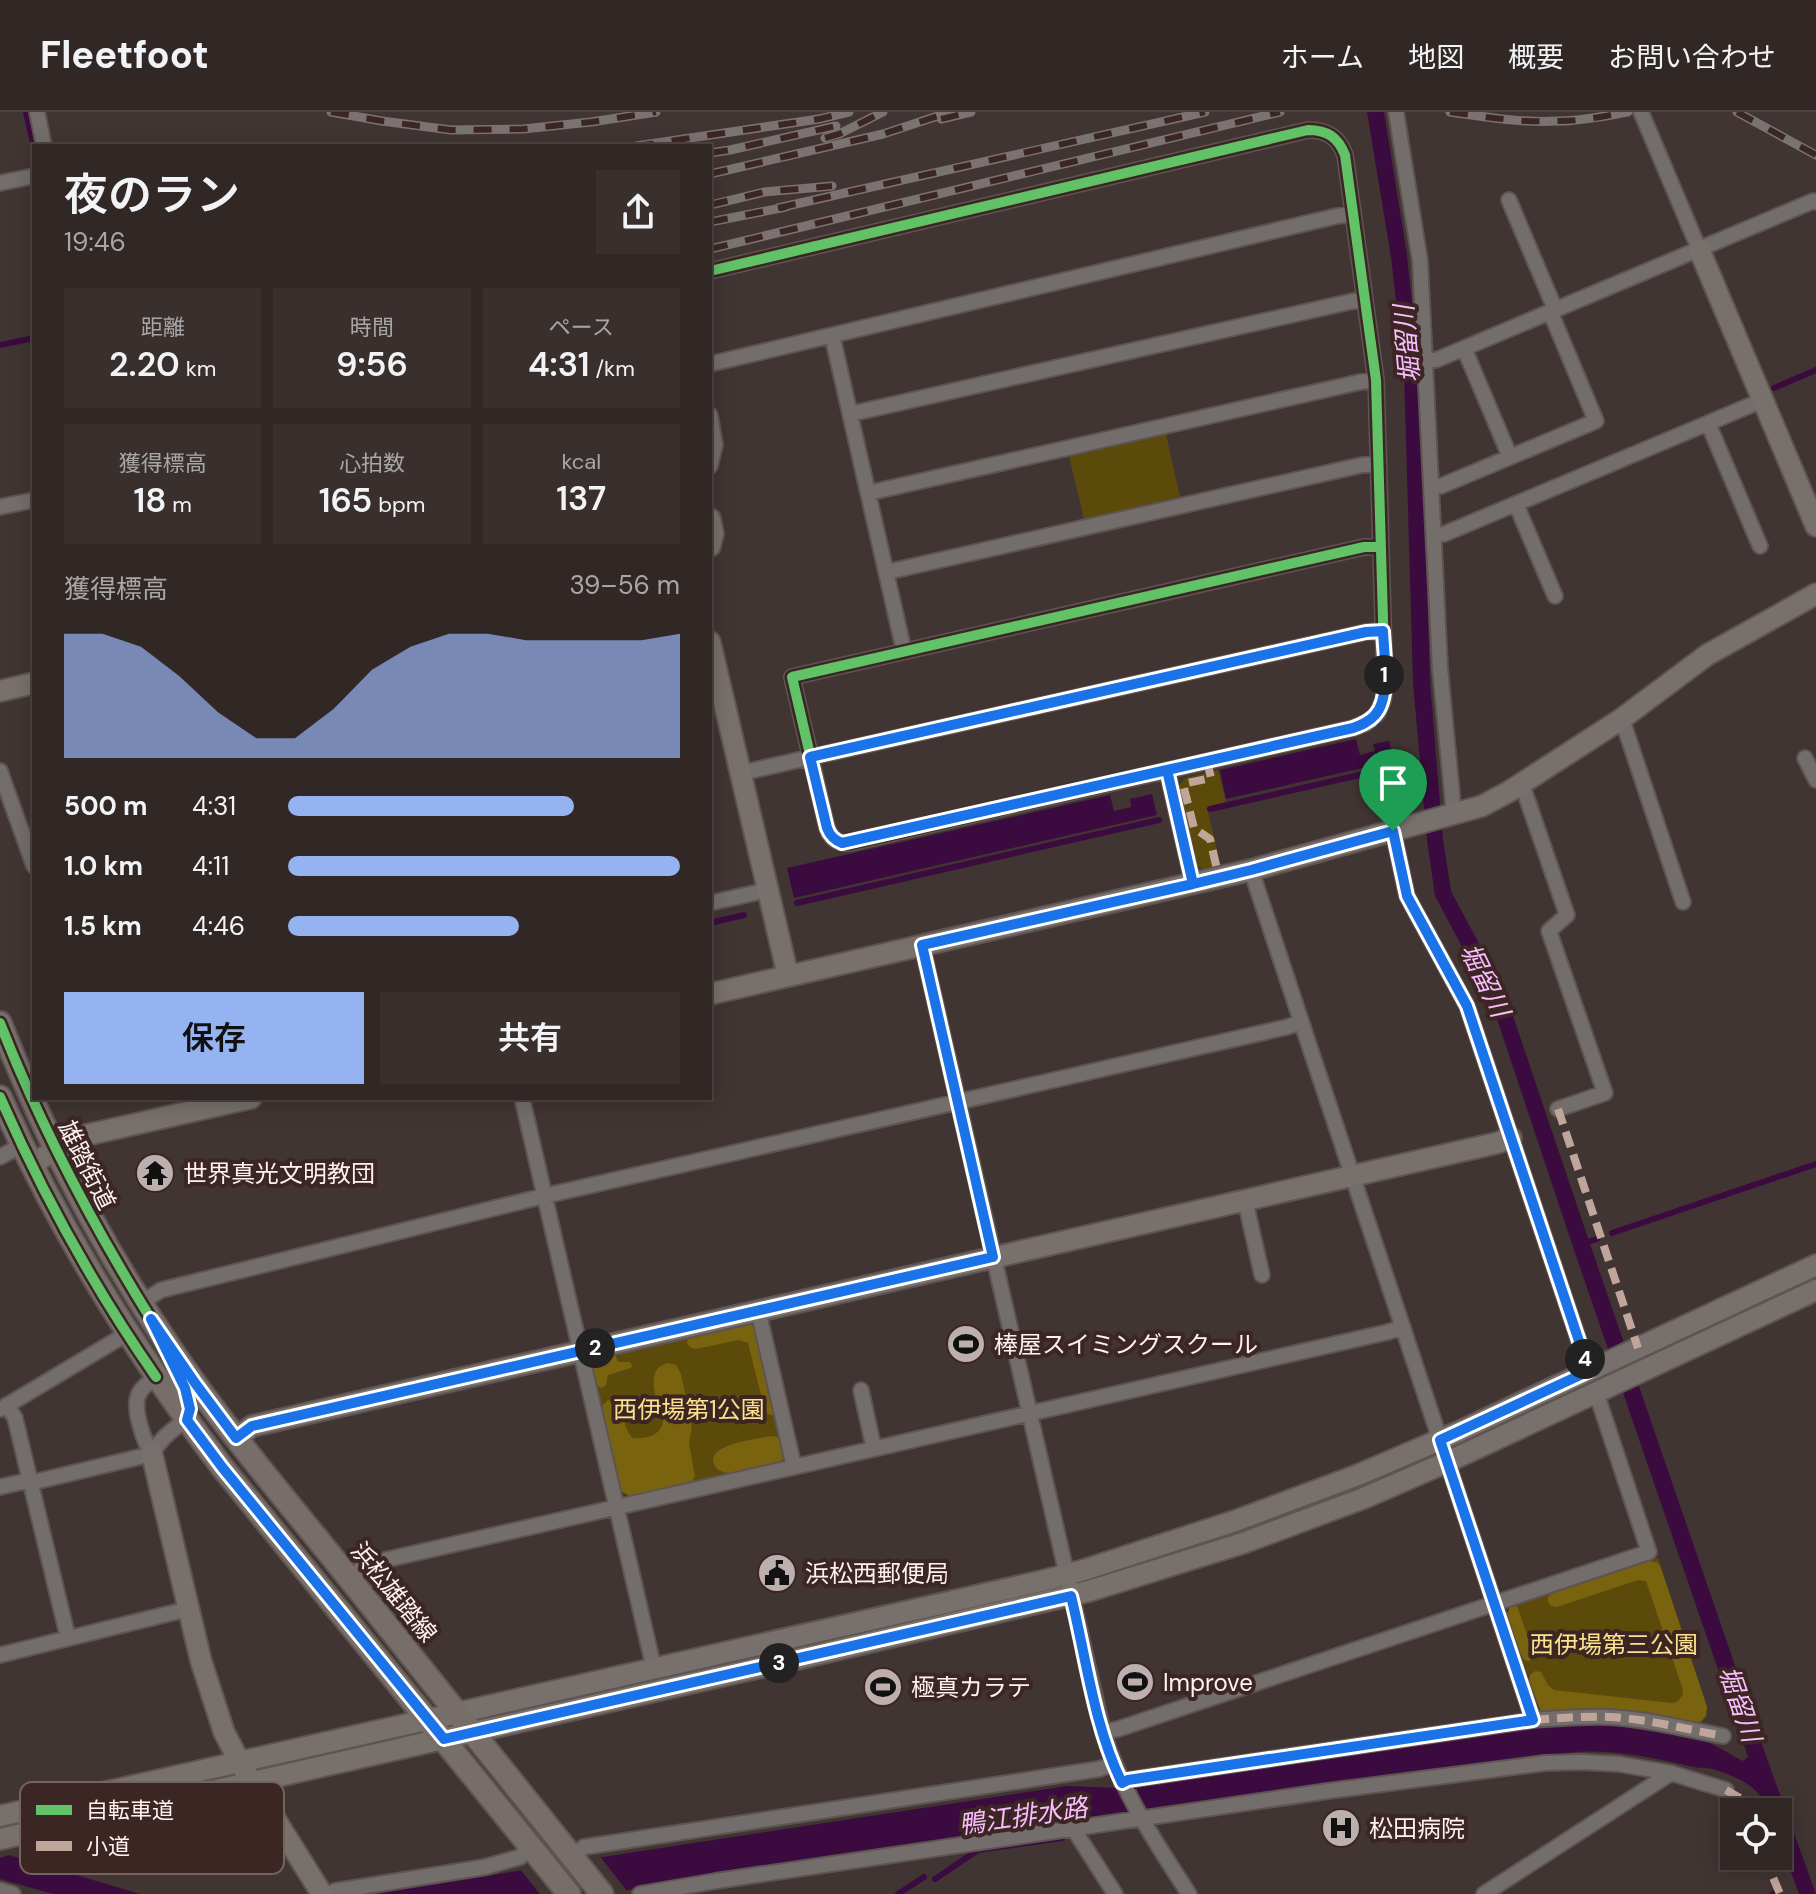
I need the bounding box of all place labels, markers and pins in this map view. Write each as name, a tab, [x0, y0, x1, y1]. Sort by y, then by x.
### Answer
pin: 1	[1364, 655, 1404, 695]
pin	[1359, 749, 1427, 831]
temple icon: 世界真光文明教団	[134, 1152, 176, 1194]
place label: 世界真光文明教団	[183, 1158, 375, 1189]
sports icon: 棒屋スイミングスクール	[945, 1323, 987, 1365]
pin: 2	[575, 1328, 615, 1368]
place label: 棒屋スイミングスクール	[994, 1329, 1258, 1360]
pin: 4	[1565, 1339, 1605, 1379]
public building icon: 浜松西郵便局	[756, 1552, 798, 1594]
place label: 浜松西郵便局	[805, 1558, 949, 1589]
pin: 3	[759, 1643, 799, 1683]
sports icon: Improve	[1114, 1661, 1156, 1703]
sports icon: 極真カラテ	[862, 1666, 904, 1708]
place label: Improve	[1163, 1667, 1253, 1698]
place label: 極真カラテ	[911, 1672, 1031, 1703]
hospital icon: 松田病院	[1320, 1807, 1362, 1849]
place label: 松田病院	[1369, 1813, 1465, 1844]

